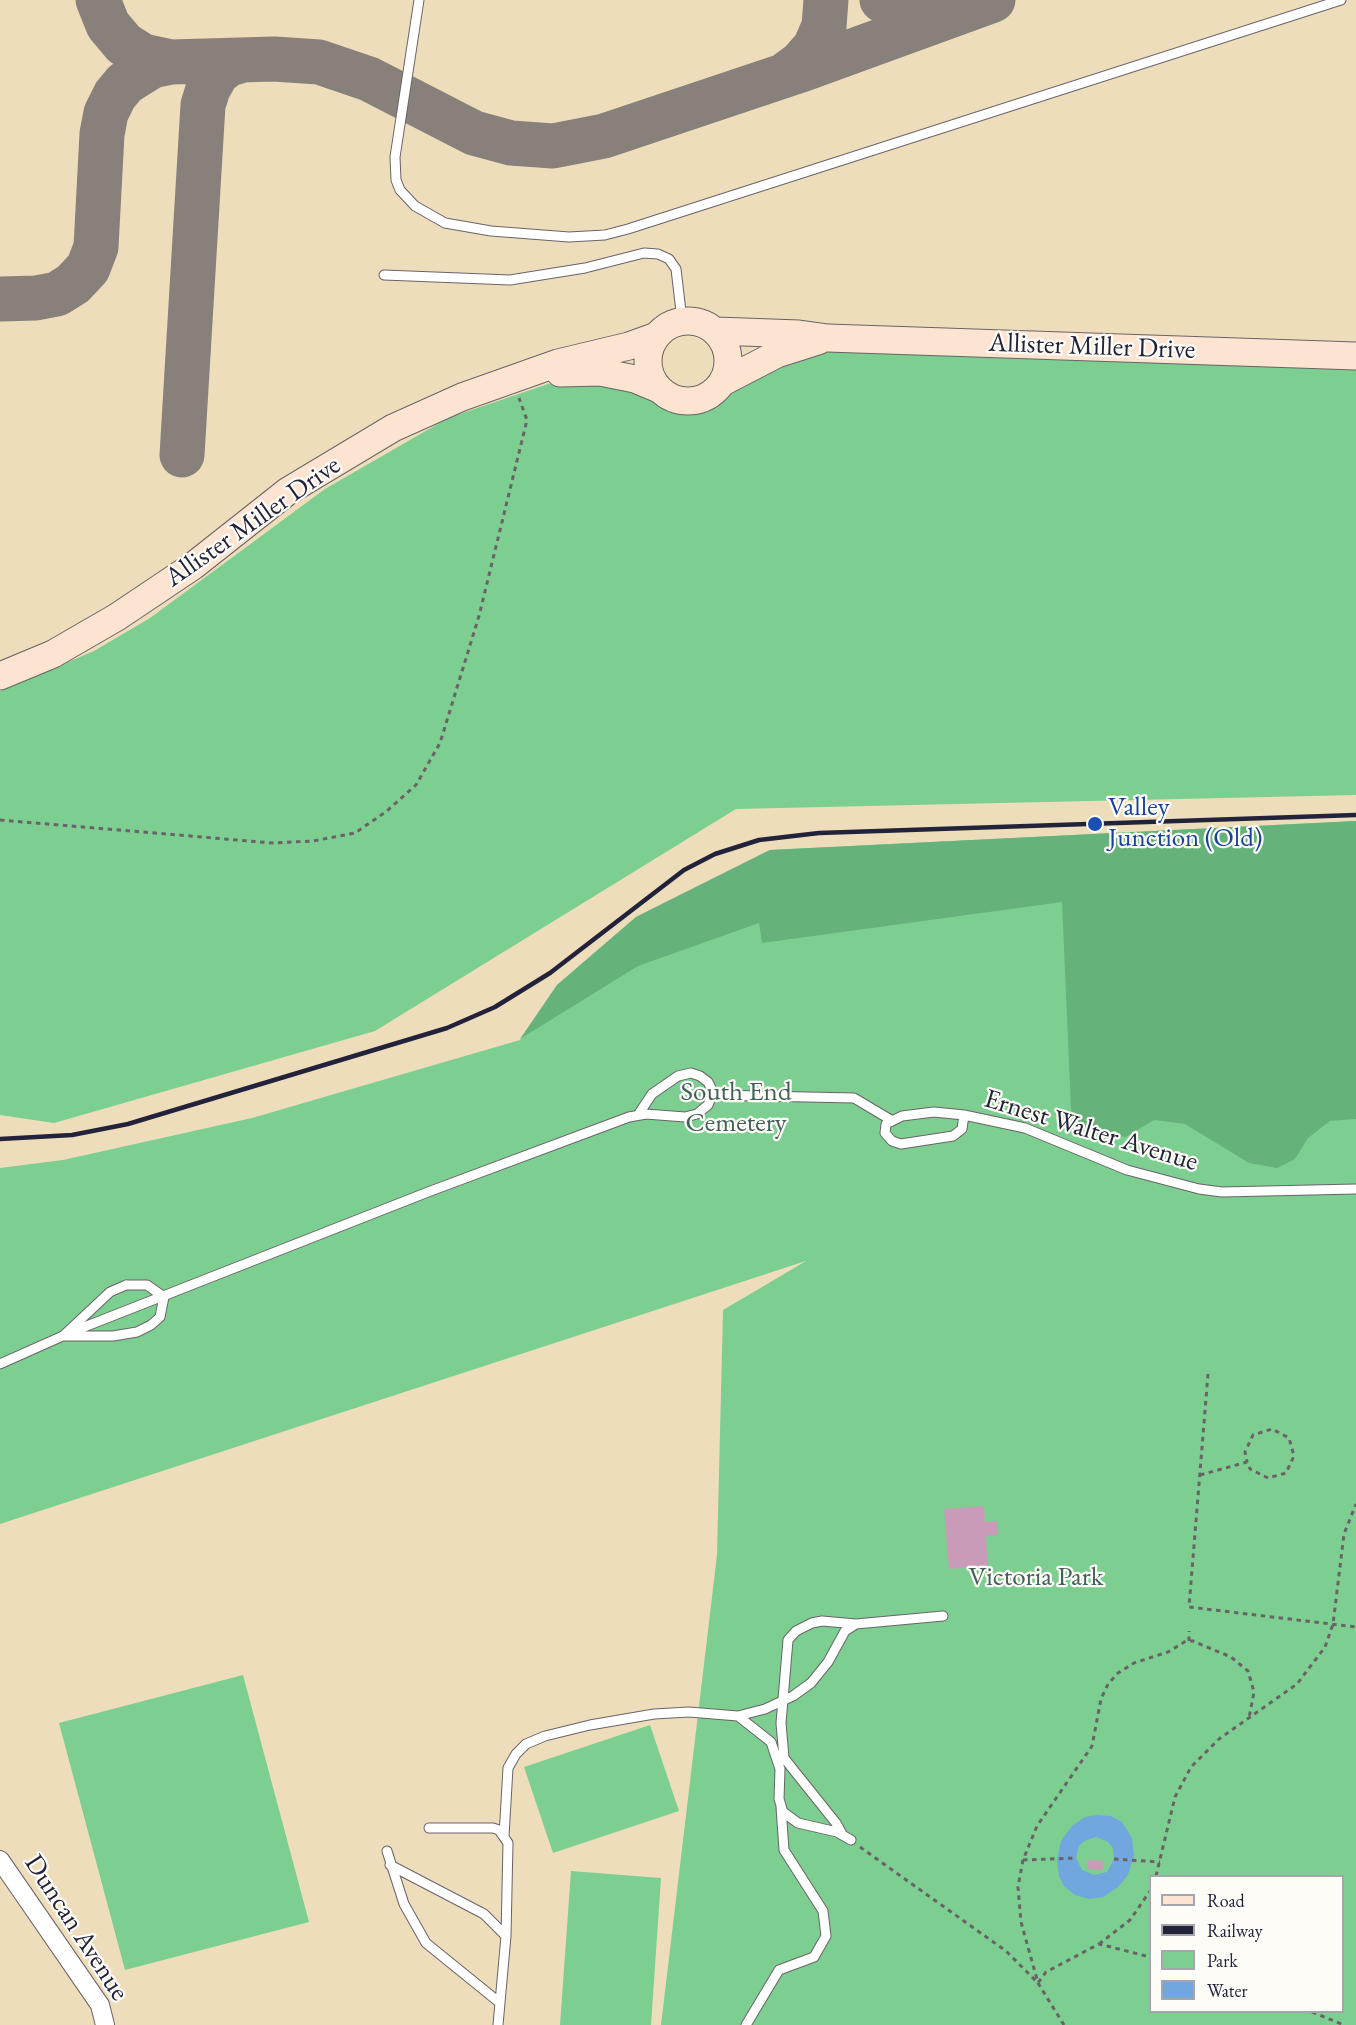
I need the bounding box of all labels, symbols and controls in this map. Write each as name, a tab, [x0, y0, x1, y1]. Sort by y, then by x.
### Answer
street label: Allister Miller Drive	[988, 327, 1196, 367]
street label: Allister Miller Drive	[159, 449, 347, 595]
place label: Valley Junction (Old)	[1108, 792, 1263, 855]
marker: Valley Junction (Old)	[1086, 815, 1104, 833]
park label: South End Cemetery	[680, 1077, 792, 1140]
street label: Ernest Walter Avenue	[980, 1083, 1202, 1179]
park label: Victoria Park	[969, 1562, 1103, 1594]
street label: Duncan Avenue	[17, 1849, 135, 2007]
legend	[1149, 1875, 1344, 2013]
text: Road	[1207, 1889, 1245, 1912]
text: Railway	[1207, 1919, 1263, 1942]
text: Park	[1207, 1949, 1238, 1972]
text: Water	[1207, 1979, 1248, 2002]

